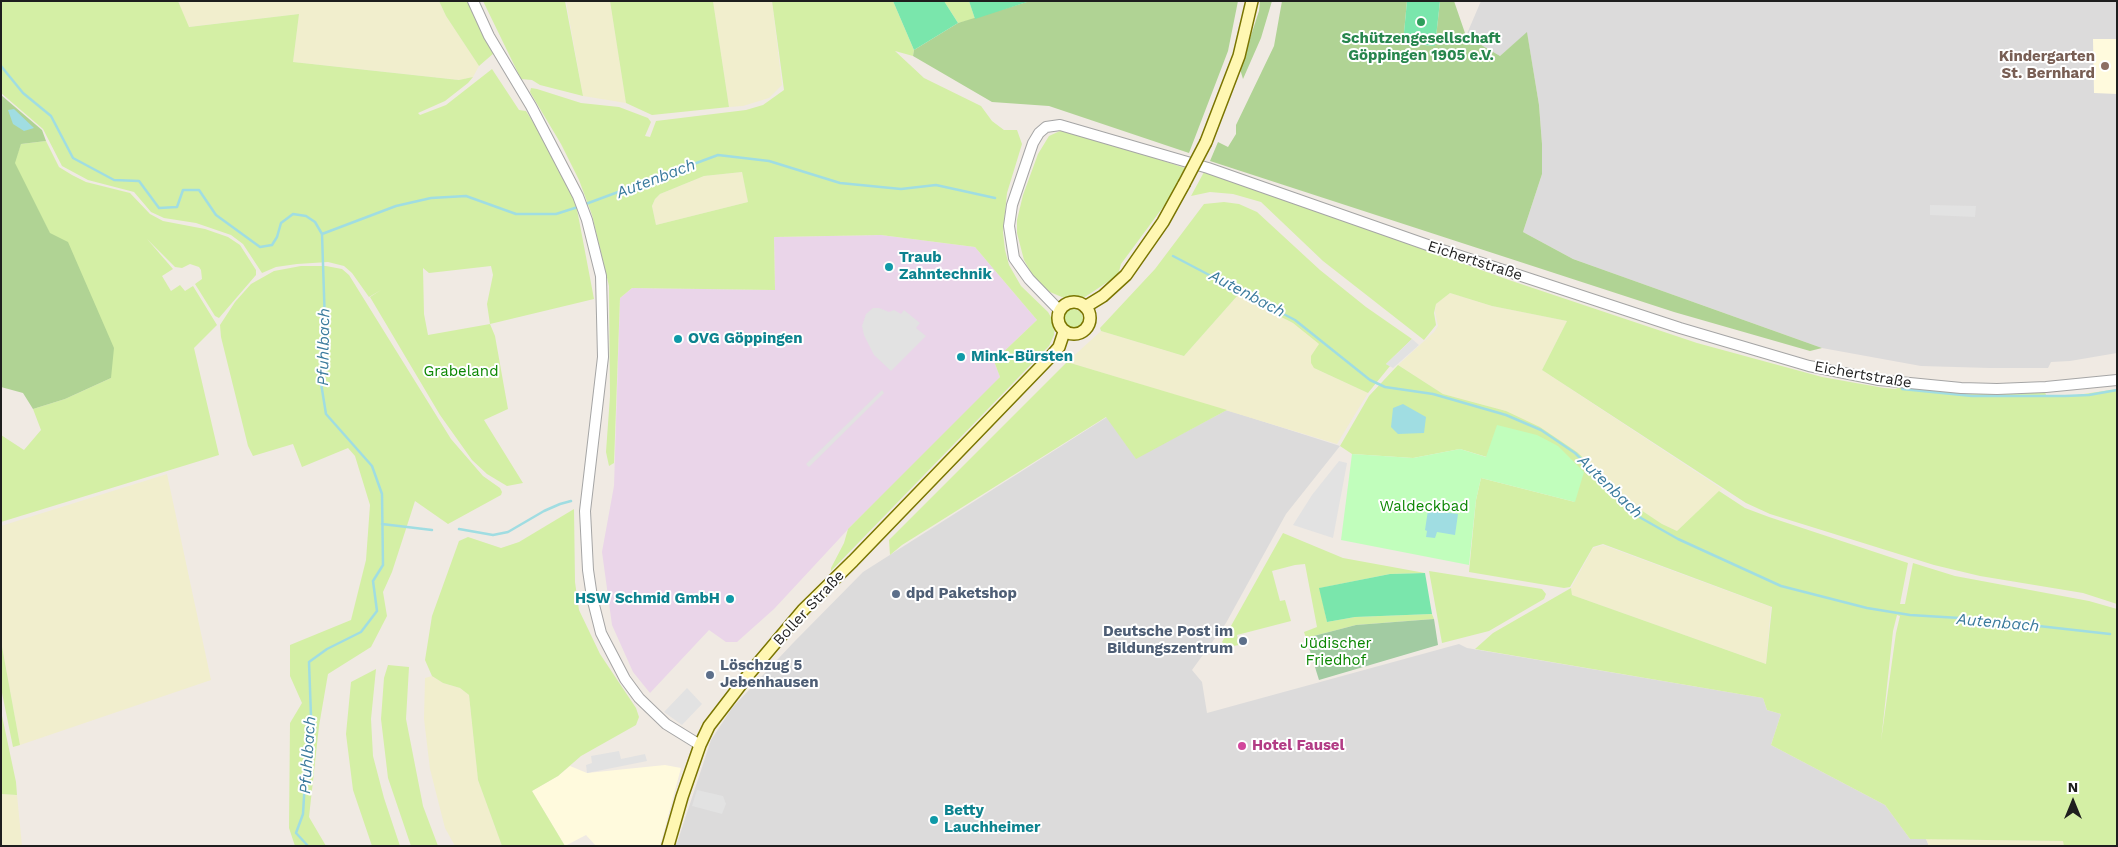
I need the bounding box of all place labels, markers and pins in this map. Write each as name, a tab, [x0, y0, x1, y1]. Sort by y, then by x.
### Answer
marker: Schützengesellschaft Göppingen 1905 e.V.	[1415, 16, 1427, 28]
place label: Schützengesellschaft Göppingen 1905 e.V.	[1341, 30, 1501, 65]
place label: Kindergarten St. Bernhard	[1999, 48, 2095, 83]
marker: Kindergarten St. Bernhard	[2099, 60, 2111, 72]
place label: Traub Zahntechnik	[899, 249, 992, 284]
marker: Traub Zahntechnik	[883, 261, 895, 273]
place label: OVG Göppingen	[688, 330, 803, 348]
marker: OVG Göppingen	[672, 333, 684, 345]
place label: Mink-Bürsten	[971, 348, 1073, 366]
marker: Mink-Bürsten	[955, 351, 967, 363]
place label: dpd Paketshop	[906, 585, 1017, 603]
marker: dpd Paketshop	[890, 588, 902, 600]
place label: HSW Schmid GmbH	[575, 590, 720, 608]
marker: HSW Schmid GmbH	[724, 593, 736, 605]
place label: Deutsche Post im Bildungszentrum	[1103, 623, 1233, 658]
marker: Deutsche Post im Bildungszentrum	[1237, 635, 1249, 647]
place label: Löschzug 5 Jebenhausen	[720, 657, 819, 692]
marker: Löschzug 5 Jebenhausen	[704, 669, 716, 681]
place label: Hotel Fausel	[1252, 737, 1344, 755]
marker: Hotel Fausel	[1236, 740, 1248, 752]
place label: Betty Lauchheimer	[944, 802, 1040, 837]
marker: Betty Lauchheimer	[928, 814, 940, 826]

